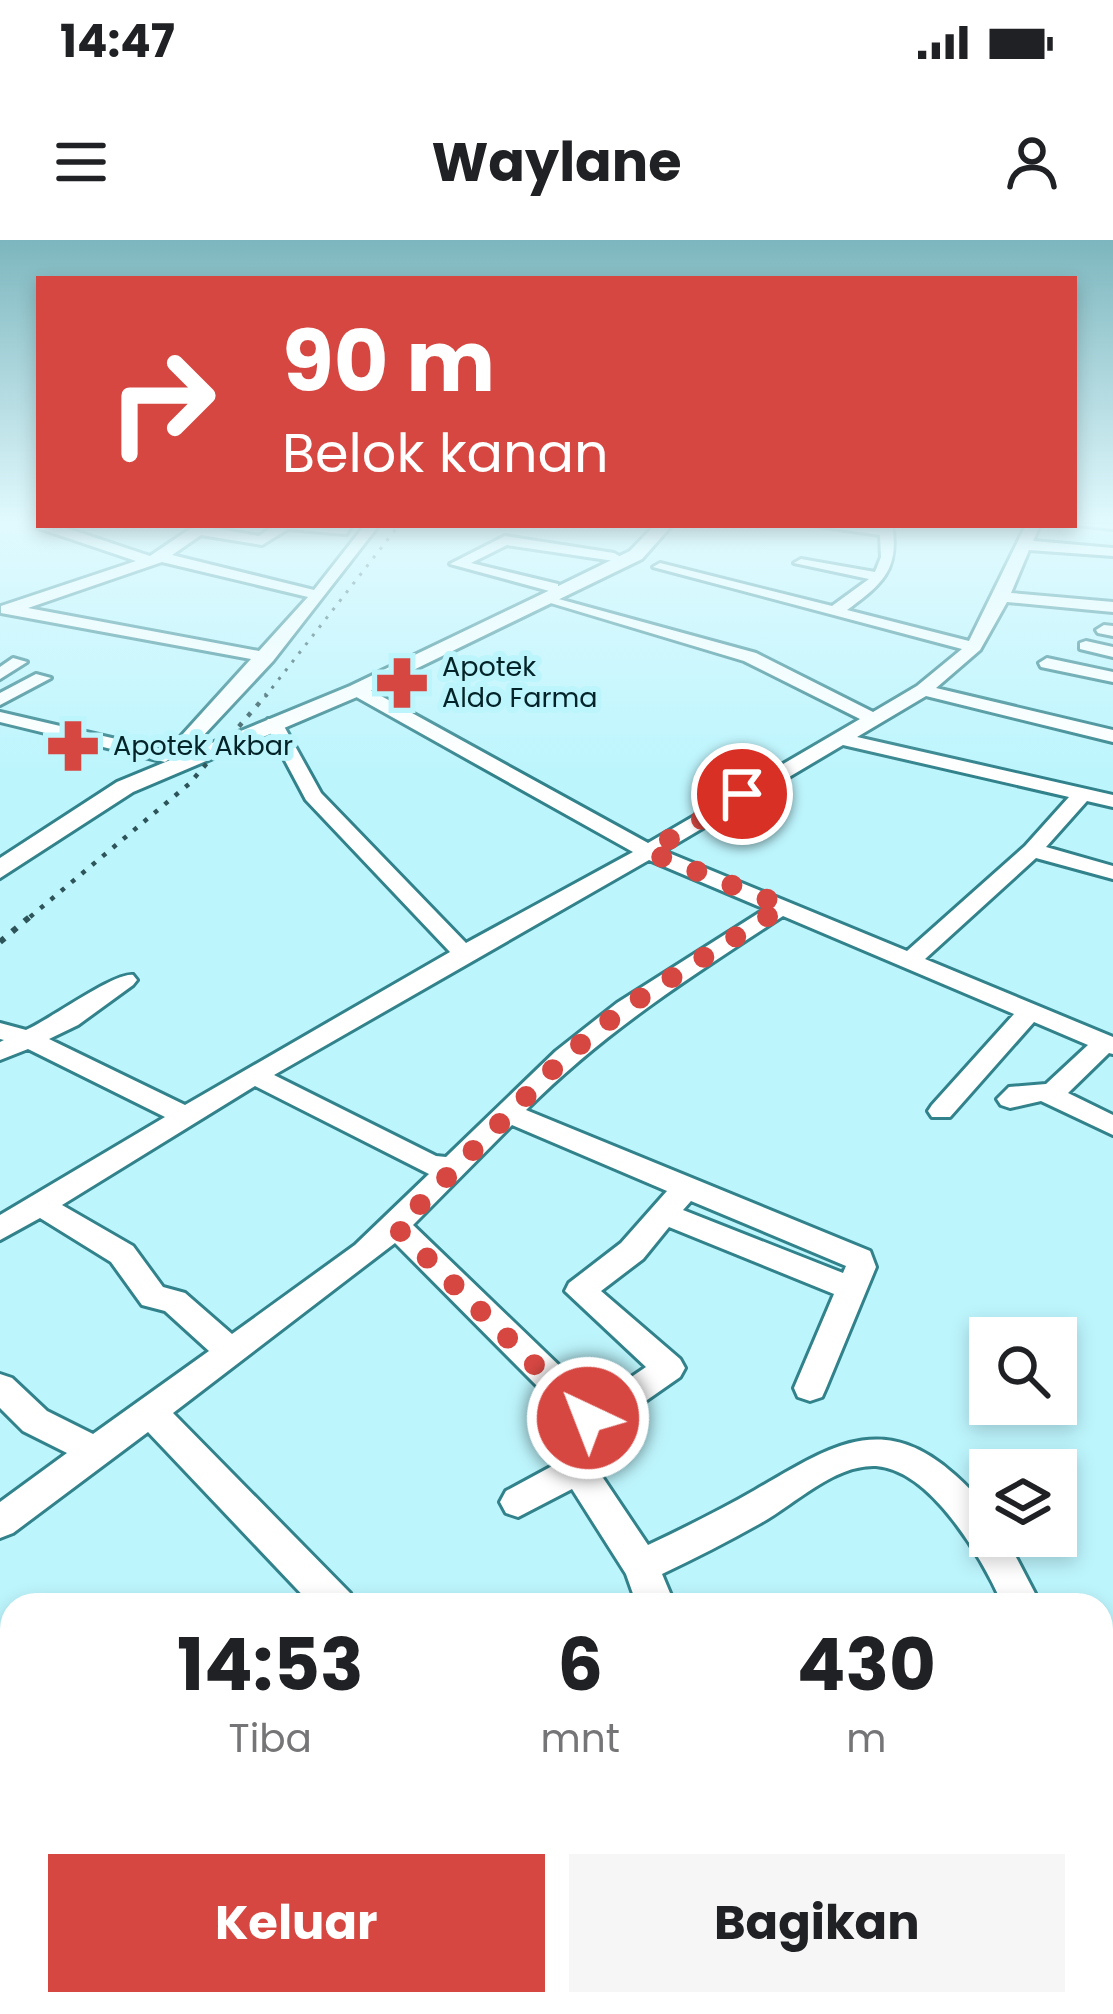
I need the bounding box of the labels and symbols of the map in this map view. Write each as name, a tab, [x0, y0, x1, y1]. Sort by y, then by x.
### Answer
place label: Apotek Aldo Farma	[442, 648, 598, 716]
pharmacy icon: Apotek Aldo Farma	[373, 654, 431, 712]
pharmacy icon: Apotek Akbar	[44, 717, 102, 775]
place label: Apotek Akbar	[113, 727, 293, 764]
pin	[691, 743, 793, 845]
position arrow	[525, 1355, 651, 1481]

